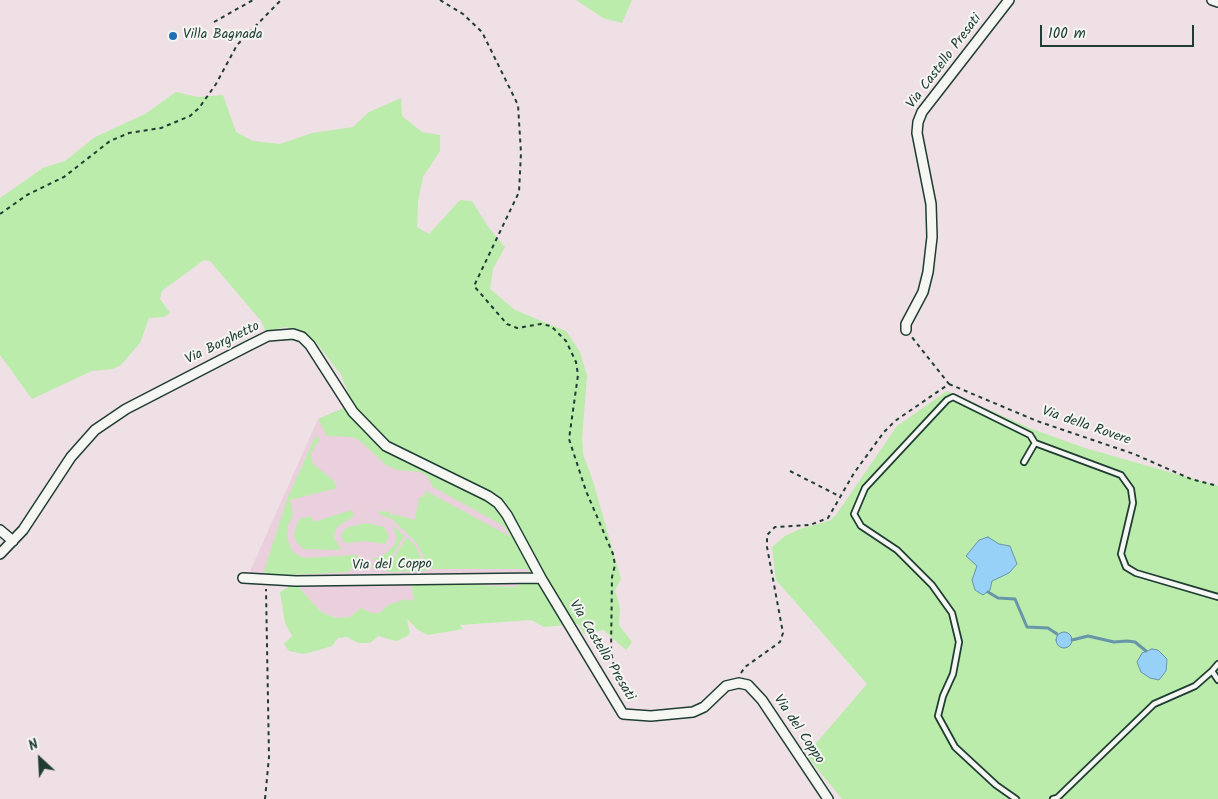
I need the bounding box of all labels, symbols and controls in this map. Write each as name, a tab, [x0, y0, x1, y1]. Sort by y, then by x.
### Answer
street label: Via Castello Presati	[904, 11, 986, 113]
scale bar	[1043, 15, 1197, 47]
text: 100 m	[1048, 22, 1086, 46]
place label: Villa Bagnada	[183, 28, 263, 44]
marker: Villa Bagnada	[167, 30, 179, 42]
street label: Via Borghetto	[183, 319, 263, 369]
street label: Via della Rovere	[1039, 404, 1133, 450]
street label: Via del Coppo	[352, 557, 432, 575]
street label: Via Castello Presati	[564, 598, 638, 704]
street label: Via del Coppo	[769, 692, 827, 768]
north arrow	[15, 734, 65, 784]
text: N	[25, 734, 42, 757]

